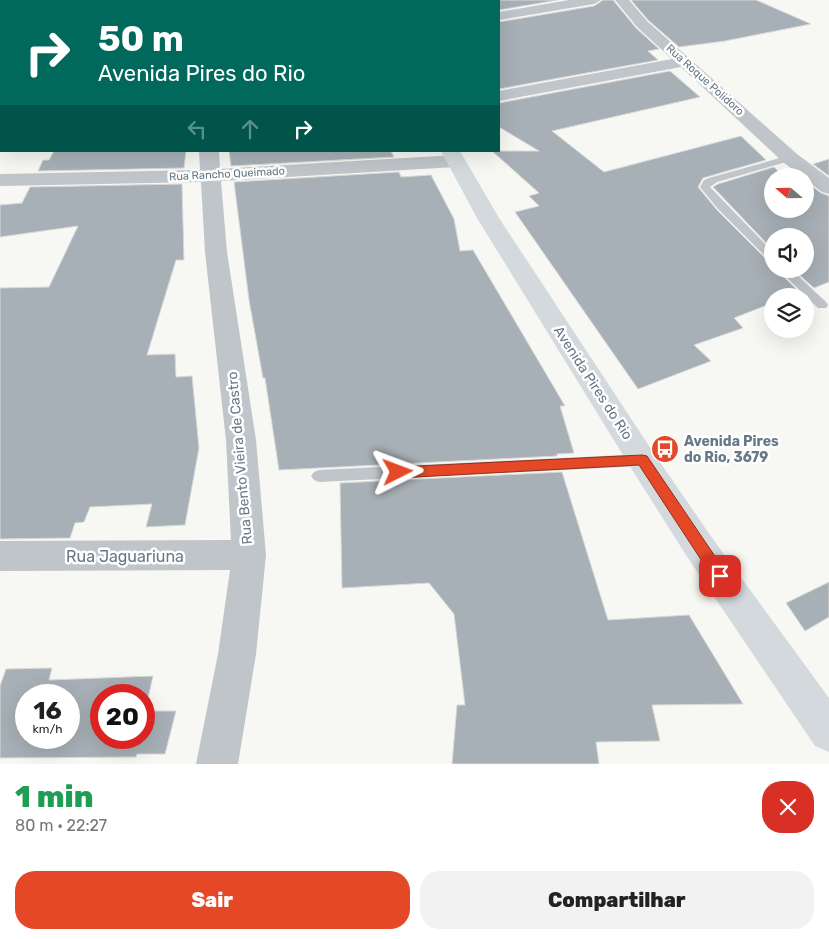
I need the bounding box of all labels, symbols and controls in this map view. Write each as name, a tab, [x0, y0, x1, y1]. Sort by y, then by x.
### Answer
text: 50 m	[98, 18, 184, 60]
icon: right	[15, 20, 80, 85]
street label: Rua Roque Polidoro	[664, 42, 746, 118]
text: Avenida Pires do Rio	[98, 60, 305, 87]
icon: left	[183, 115, 211, 143]
icon: ahead	[236, 115, 264, 143]
icon: right	[289, 115, 317, 143]
street label: Rua Rancho Queimado	[169, 164, 285, 184]
north arrow	[764, 168, 814, 218]
map controls	[764, 168, 814, 338]
button: sound	[764, 228, 814, 278]
button: layers	[764, 288, 814, 338]
street label: Avenida Pires do Rio	[550, 323, 636, 443]
street label: Rua Bento Vieira de Castro	[224, 371, 256, 545]
place label: Avenida Pires do Rio, 3679	[684, 433, 779, 466]
bus stop icon: Avenida Pires do Rio, 3679	[650, 434, 680, 464]
position arrow	[371, 445, 423, 497]
street label: Rua Jaguariuna	[66, 547, 184, 566]
pin	[699, 555, 741, 597]
icon: arrive	[706, 562, 734, 590]
speed limit sign: 20	[90, 684, 155, 749]
text: 16	[33, 696, 62, 725]
text: km/h	[33, 722, 62, 736]
text: 1 min	[15, 779, 93, 815]
button: close	[762, 781, 814, 833]
text: 80 m · 22:27	[15, 816, 107, 835]
button: Sair	[15, 871, 410, 929]
button: Compartilhar	[420, 871, 814, 929]

